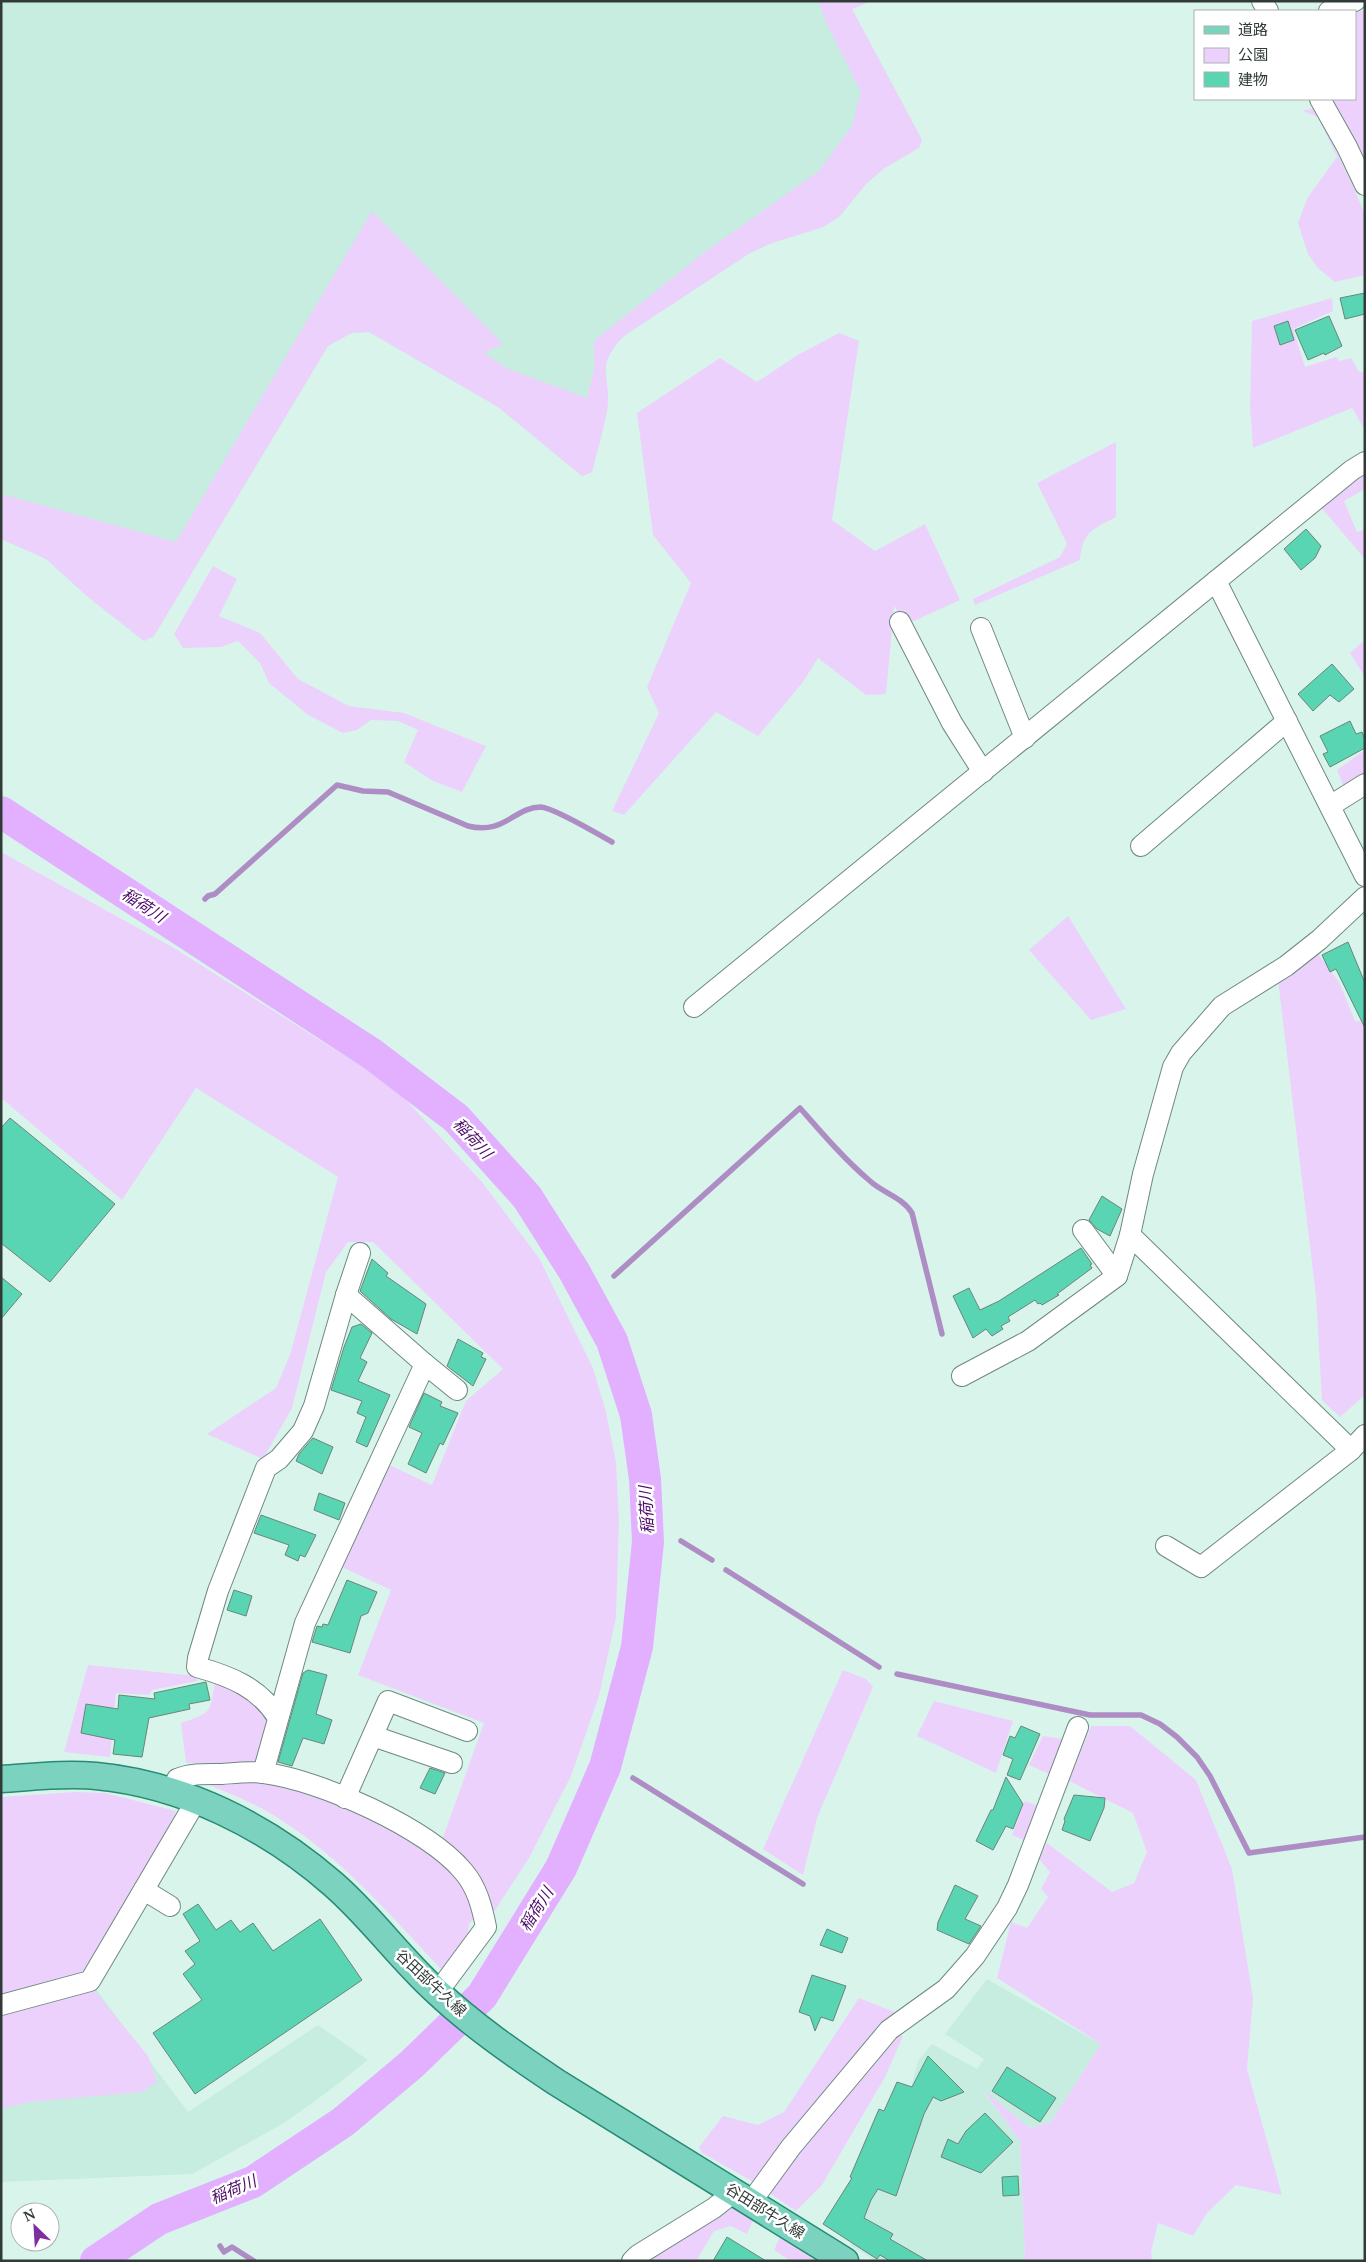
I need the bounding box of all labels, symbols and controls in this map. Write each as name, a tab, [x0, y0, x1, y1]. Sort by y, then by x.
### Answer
legend	[1194, 10, 1356, 100]
text: 道路	[1238, 19, 1268, 39]
text: 公園	[1238, 44, 1268, 64]
text: 建物	[1238, 69, 1268, 89]
water label: 稲荷川	[118, 883, 172, 928]
water label: 稲荷川	[449, 1113, 499, 1165]
water label: 稲荷川	[634, 1483, 658, 1535]
water label: 稲荷川	[514, 1881, 559, 1935]
street label: 谷田部牛久線	[392, 1944, 471, 2020]
water label: 稲荷川	[207, 2169, 261, 2209]
street label: 谷田部牛久線	[722, 2178, 809, 2242]
north arrow	[10, 2202, 60, 2252]
text: N	[20, 2204, 38, 2226]

